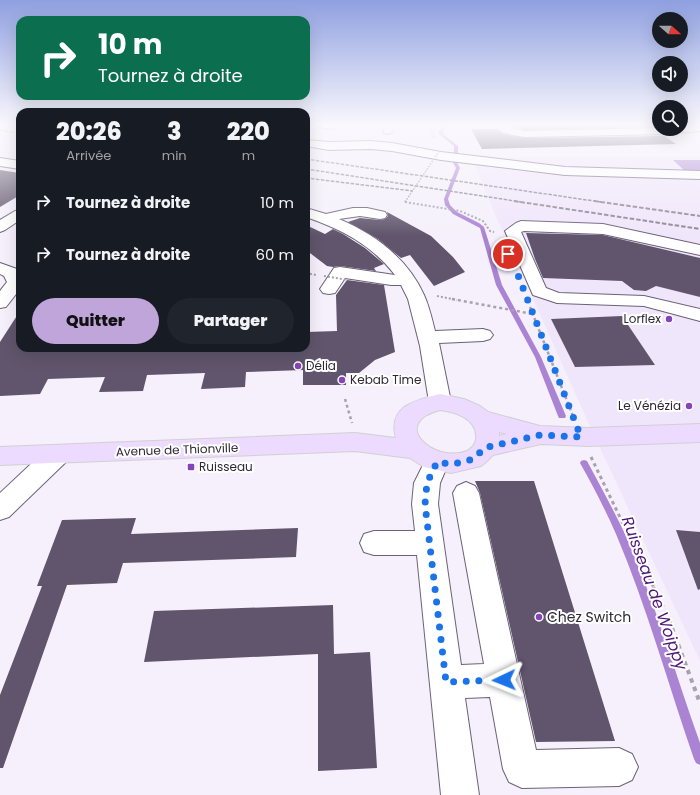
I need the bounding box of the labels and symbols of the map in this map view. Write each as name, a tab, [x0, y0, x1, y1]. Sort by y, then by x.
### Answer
north arrow	[652, 12, 688, 48]
pin	[491, 237, 525, 271]
place label: Lorflex	[624, 310, 661, 327]
marker: Lorflex	[664, 314, 674, 324]
place label: Délia	[306, 357, 336, 374]
marker: Délia	[293, 361, 303, 371]
place label: Kebab Time	[350, 371, 421, 388]
marker: Kebab Time	[337, 375, 347, 385]
place label: Le Vénézia	[618, 397, 681, 414]
marker: Le Vénézia	[684, 401, 694, 411]
street label: Avenue de Thionville	[115, 439, 239, 460]
place label: Ruisseau	[199, 458, 253, 475]
marker: Ruisseau	[186, 462, 196, 472]
water label: Ruisseau de Woippy	[616, 513, 693, 674]
place label: Chez Switch	[547, 607, 631, 627]
marker: Chez Switch	[534, 612, 544, 622]
position arrow	[483, 659, 525, 701]

